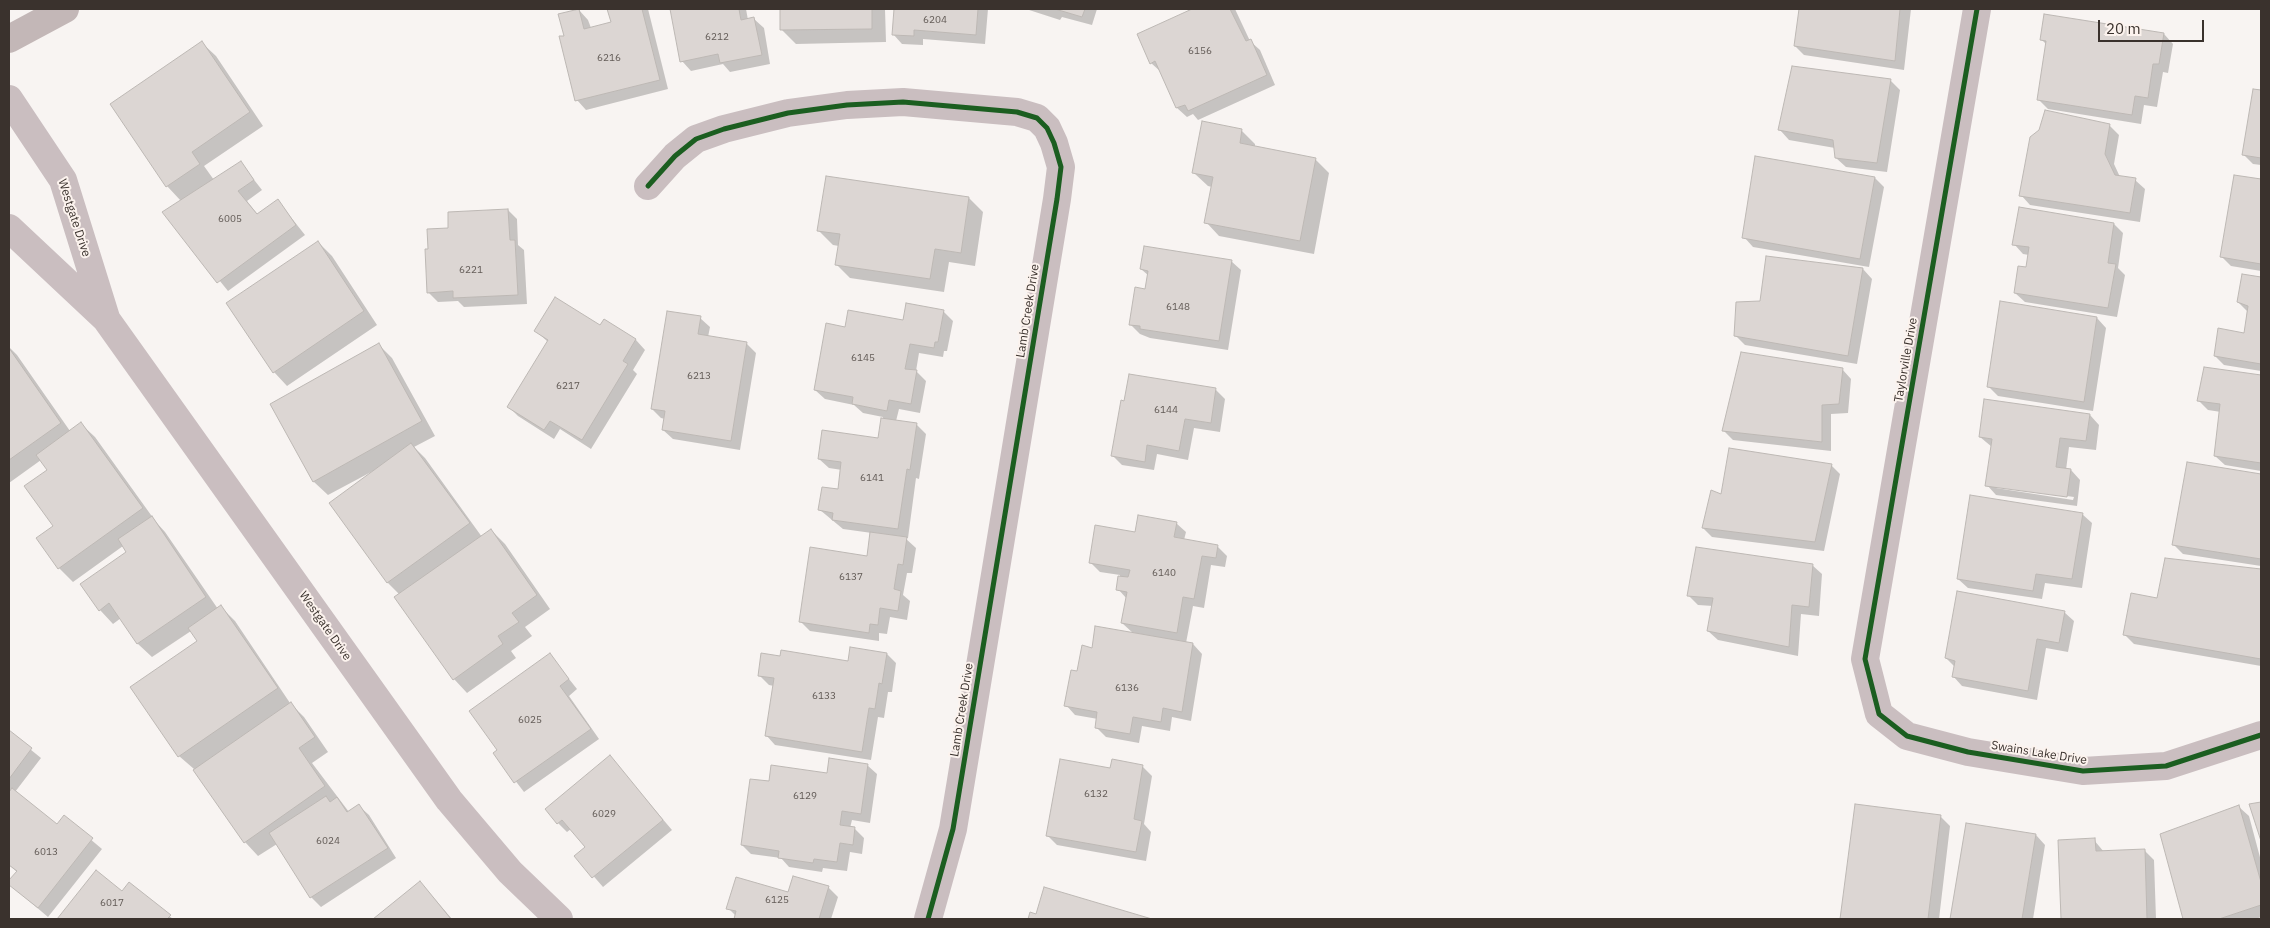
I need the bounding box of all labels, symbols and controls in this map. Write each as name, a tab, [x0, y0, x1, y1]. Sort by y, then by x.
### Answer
scale bar	[2100, 10, 2206, 42]
house number: 6204	[923, 14, 947, 26]
text: 20 m	[2106, 19, 2141, 38]
house number: 6212	[705, 31, 729, 43]
house number: 6156	[1188, 45, 1212, 57]
house number: 6216	[597, 52, 621, 64]
street label: Westgate Drive	[55, 177, 93, 259]
house number: 6005	[218, 213, 242, 225]
street label: Lamb Creek Drive	[1013, 263, 1043, 359]
house number: 6221	[459, 264, 483, 276]
house number: 6148	[1166, 301, 1190, 313]
street label: Taylorville Drive	[1891, 317, 1921, 403]
house number: 6145	[851, 352, 875, 364]
house number: 6213	[687, 370, 711, 382]
house number: 6217	[556, 380, 580, 392]
house number: 6144	[1154, 404, 1178, 416]
house number: 6141	[860, 472, 884, 484]
house number: 6140	[1152, 567, 1176, 579]
house number: 6137	[839, 571, 863, 583]
street label: Westgate Drive	[296, 589, 354, 663]
street label: Lamb Creek Drive	[947, 662, 977, 758]
house number: 6136	[1115, 682, 1139, 694]
house number: 6133	[812, 690, 836, 702]
house number: 6025	[518, 714, 542, 726]
street label: Swains Lake Drive	[1990, 738, 2088, 768]
house number: 6132	[1084, 788, 1108, 800]
house number: 6129	[793, 790, 817, 802]
house number: 6029	[592, 808, 616, 820]
house number: 6024	[316, 835, 340, 847]
house number: 6013	[34, 846, 58, 858]
house number: 6125	[765, 894, 789, 906]
house number: 6017	[100, 897, 124, 909]

